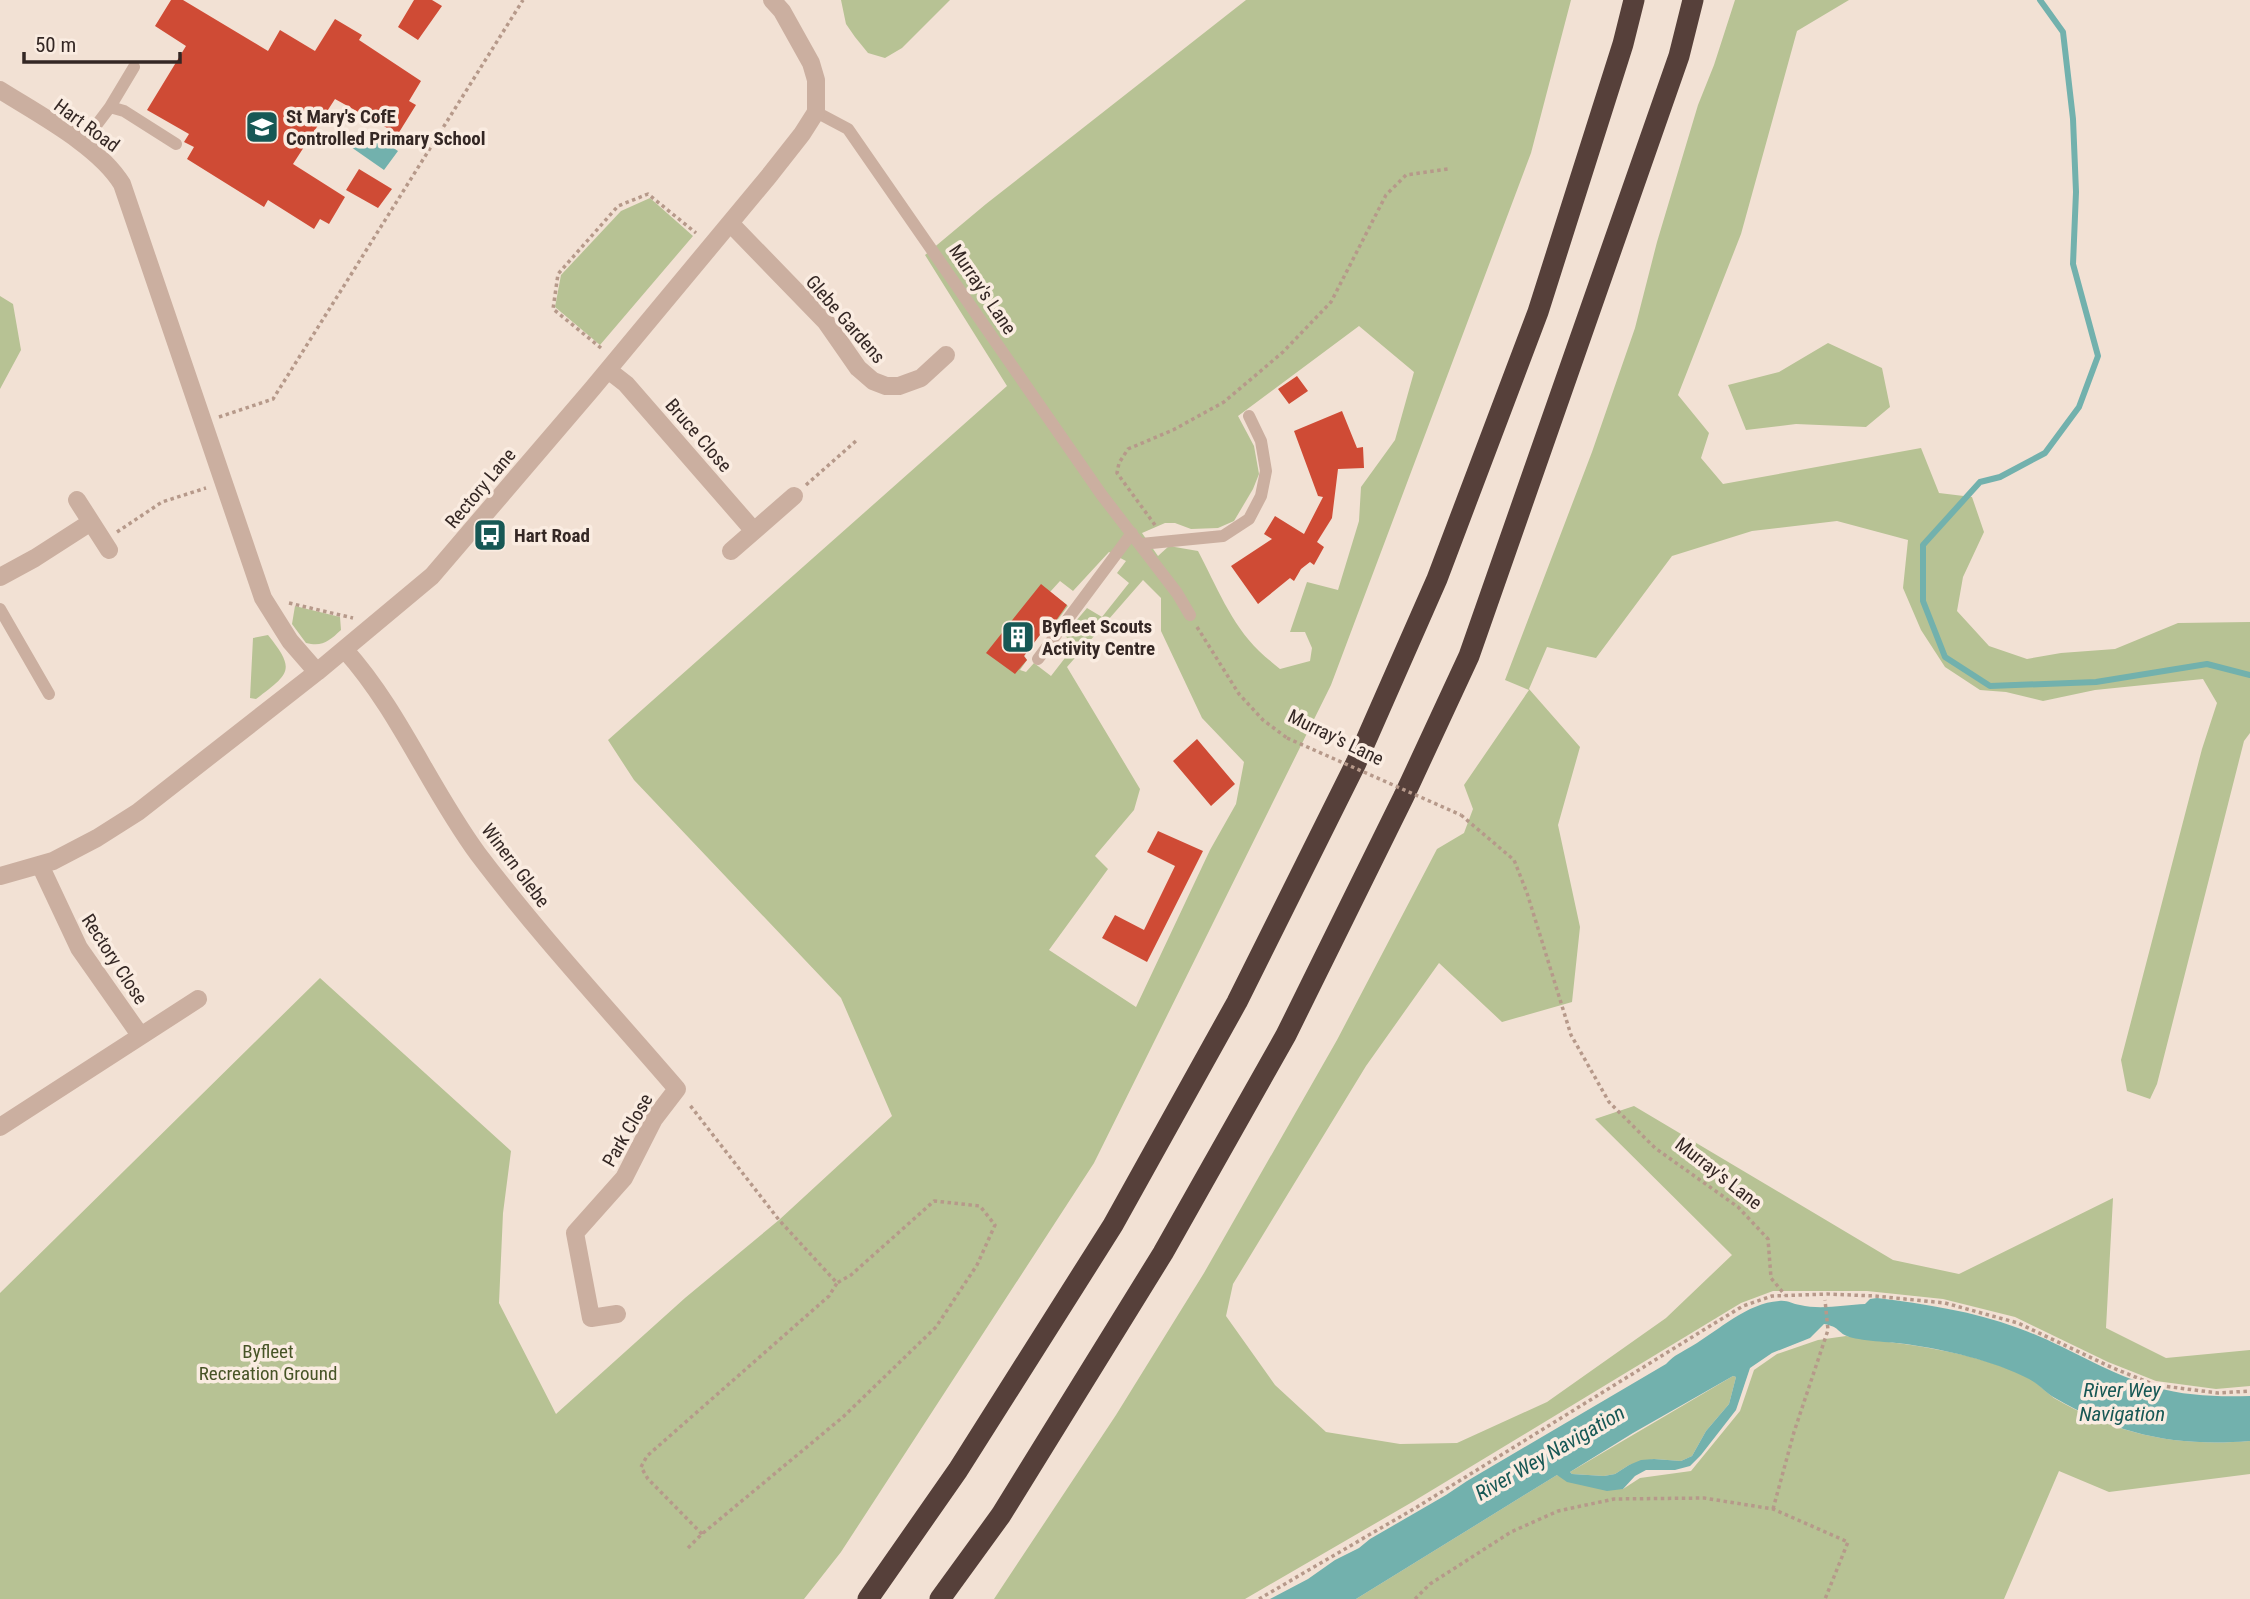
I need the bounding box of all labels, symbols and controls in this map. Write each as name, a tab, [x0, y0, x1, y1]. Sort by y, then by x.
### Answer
scale bar	[24, 21, 180, 65]
text: 50 m	[35, 33, 76, 57]
street label: Hart Road	[49, 94, 124, 157]
place label: St Mary's CofE Controlled Primary School	[286, 105, 486, 150]
school or university icon: St Mary's CofE Controlled Primary School	[243, 108, 281, 146]
street label: Murray's Lane	[944, 240, 1021, 339]
street label: Glebe Gardens	[801, 271, 890, 368]
street label: Bruce Close	[661, 394, 737, 477]
street label: Rectory Lane	[440, 444, 520, 533]
bus stop icon: Hart Road	[471, 516, 509, 554]
place label: Hart Road	[514, 524, 590, 547]
place label: Byfleet Scouts Activity Centre	[1042, 615, 1155, 660]
building icon: Byfleet Scouts Activity Centre	[999, 618, 1037, 656]
street label: Murray's Lane	[1284, 704, 1387, 771]
street label: Winern Glebe	[477, 819, 555, 912]
street label: Rectory Close	[77, 910, 152, 1009]
street label: Park Close	[597, 1090, 658, 1171]
street label: Murray's Lane	[1671, 1132, 1767, 1214]
park label: Byfleet Recreation Ground	[199, 1340, 337, 1385]
water label: River Wey Navigation	[2079, 1378, 2165, 1426]
water label: River Wey Navigation	[1471, 1400, 1629, 1506]

